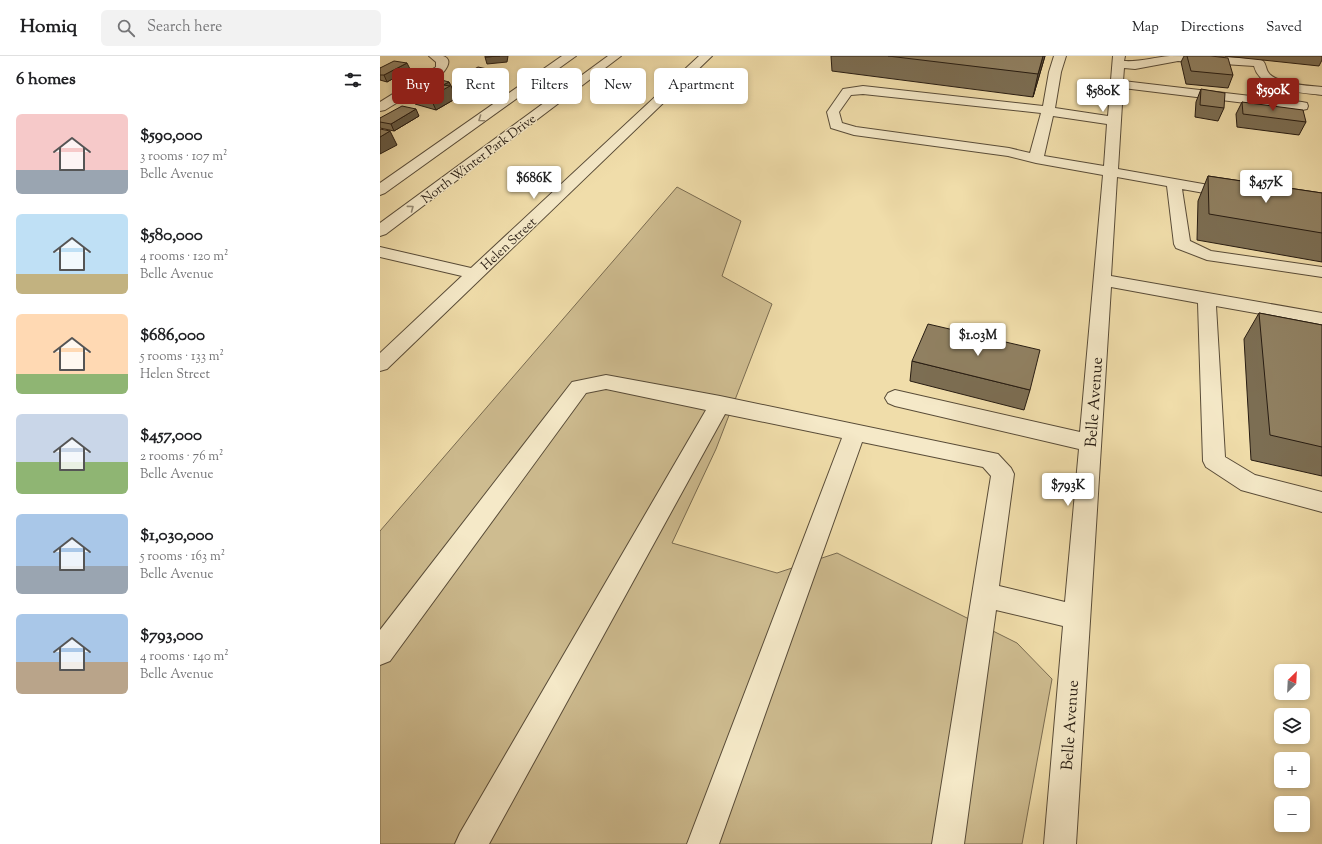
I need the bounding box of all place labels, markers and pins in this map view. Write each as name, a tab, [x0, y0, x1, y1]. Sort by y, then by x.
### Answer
pin: $590K	[1245, 78, 1301, 112]
pin: $580K	[1075, 79, 1131, 113]
pin: $686K	[506, 166, 562, 200]
pin: $457K	[1238, 170, 1294, 204]
pin: $1.03M	[945, 323, 1011, 357]
pin: $793K	[1040, 473, 1096, 507]

